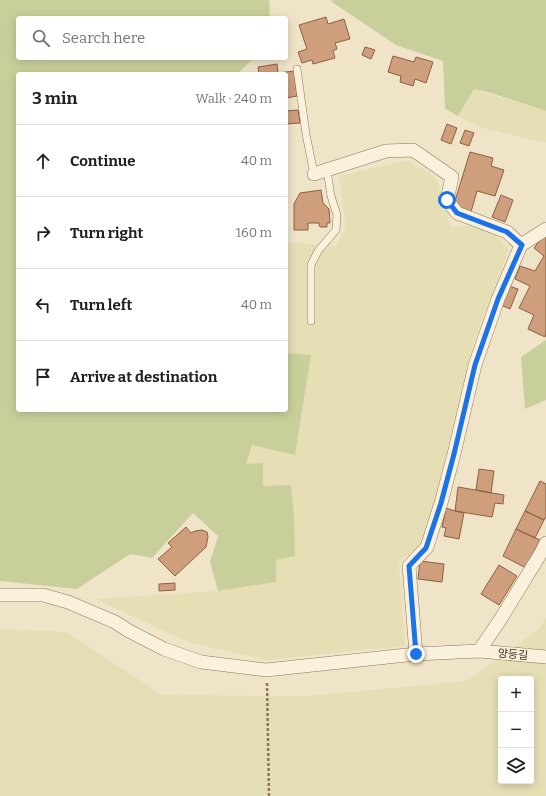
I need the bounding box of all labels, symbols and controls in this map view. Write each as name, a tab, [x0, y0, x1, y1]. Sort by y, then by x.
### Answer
search box	[16, 16, 288, 60]
icon: search	[30, 27, 52, 49]
text: Search here	[62, 29, 145, 47]
text: 3 min	[32, 88, 77, 109]
text: Walk · 240 m	[196, 91, 272, 106]
icon: ahead	[32, 150, 54, 172]
text: Continue	[70, 152, 136, 170]
text: 40 m	[241, 153, 272, 168]
route start	[438, 191, 456, 209]
icon: right	[32, 222, 54, 244]
text: Turn right	[70, 224, 143, 242]
text: 160 m	[236, 225, 272, 240]
icon: left	[32, 294, 54, 316]
text: Turn left	[70, 296, 132, 314]
text: 40 m	[241, 297, 272, 312]
icon: arrive	[32, 366, 54, 388]
text: Arrive at destination	[70, 368, 217, 386]
route end	[407, 645, 425, 663]
street label: 양등길	[497, 647, 529, 662]
map controls	[498, 676, 534, 784]
button: +	[498, 676, 534, 712]
button: −	[498, 712, 534, 748]
button: layers	[498, 748, 534, 784]

